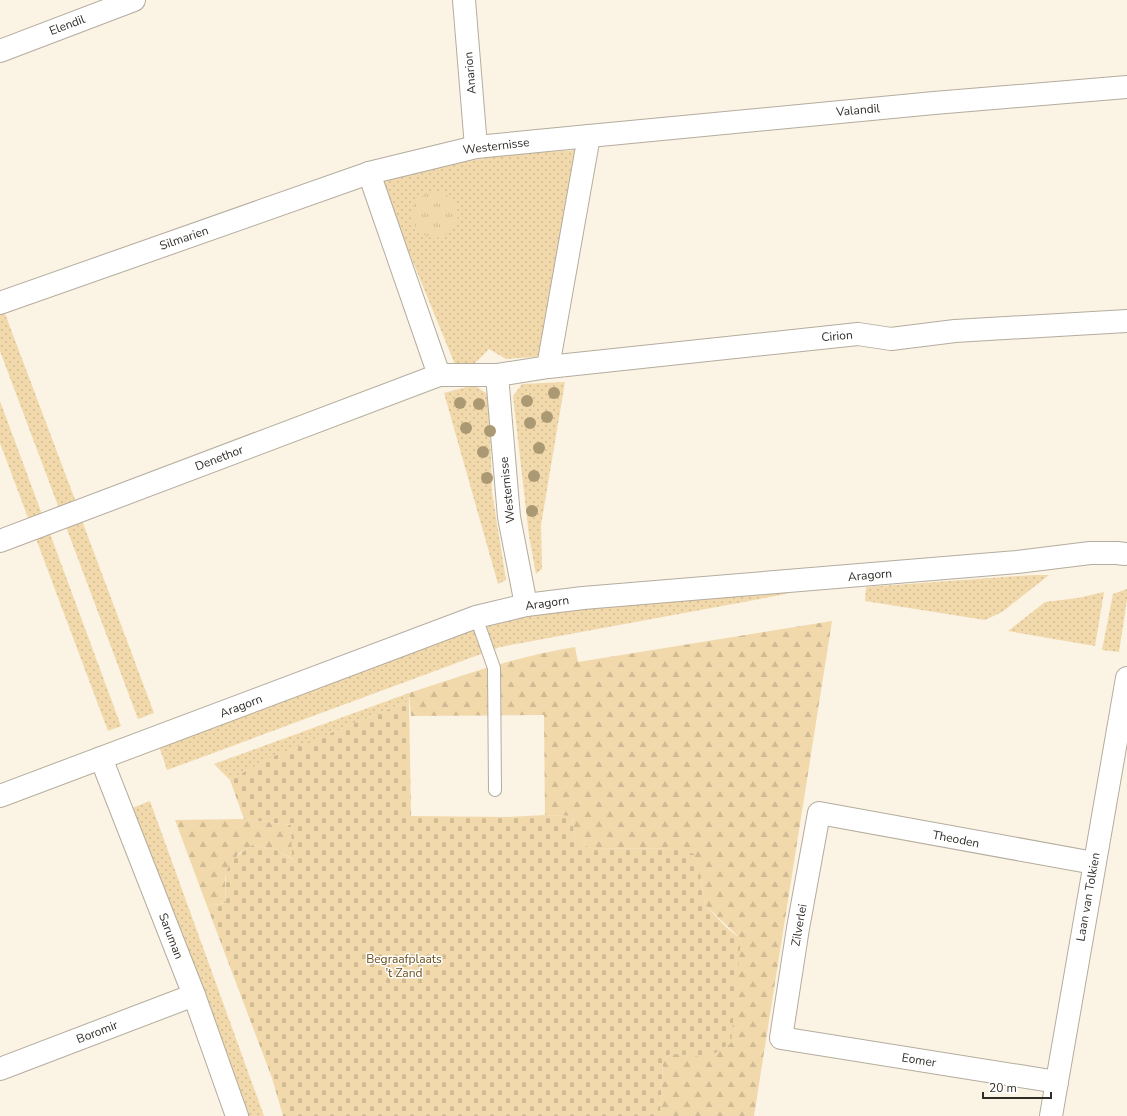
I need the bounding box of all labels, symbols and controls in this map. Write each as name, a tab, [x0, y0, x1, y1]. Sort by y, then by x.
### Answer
street label: Elendil	[47, 11, 88, 39]
street label: Anarion	[460, 51, 480, 95]
street label: Valandil	[834, 100, 881, 120]
street label: Westernisse	[462, 134, 530, 158]
street label: Silmarien	[157, 222, 211, 254]
street label: Cirion	[821, 327, 853, 345]
street label: Denethor	[193, 441, 246, 475]
street label: Westernisse	[496, 456, 518, 524]
street label: Aragorn	[847, 565, 893, 585]
street label: Aragorn	[524, 592, 570, 614]
street label: Aragorn	[218, 691, 264, 721]
street label: Theoden	[931, 827, 981, 851]
street label: Laan van Tolkien	[1072, 851, 1104, 943]
street label: Zilverlei	[787, 903, 811, 947]
street label: Saruman	[155, 911, 187, 961]
park label: Begraafplaats 't Zand	[366, 951, 442, 981]
street label: Boromir	[74, 1017, 121, 1047]
street label: Eomer	[901, 1049, 938, 1071]
scale bar	[983, 1074, 1051, 1100]
text: 20 m	[989, 1080, 1017, 1096]

